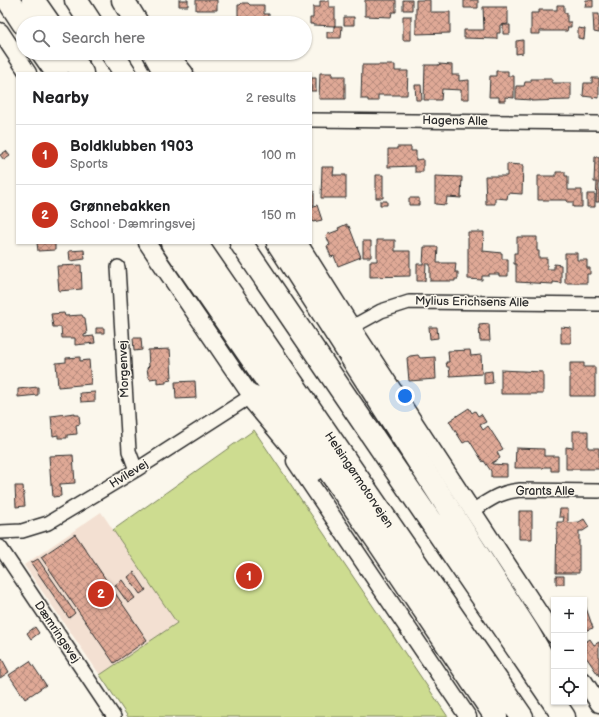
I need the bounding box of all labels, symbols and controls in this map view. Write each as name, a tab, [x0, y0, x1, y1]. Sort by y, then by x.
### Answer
search box	[16, 16, 312, 60]
icon: search	[30, 27, 52, 49]
text: Search here	[62, 29, 145, 48]
text: Nearby	[32, 88, 89, 108]
text: 2 results	[246, 90, 296, 106]
street label: Hagens Alle	[422, 113, 488, 129]
text: Boldklubben 1903	[70, 137, 194, 156]
text: 1	[42, 147, 48, 163]
text: 100 m	[261, 147, 296, 163]
text: Sports	[70, 156, 108, 172]
text: Grønnebakken	[70, 197, 170, 216]
text: 2	[41, 207, 49, 223]
text: 150 m	[262, 207, 296, 223]
text: School · Dæmringsvej	[70, 216, 195, 232]
street label: Mylius Erichsens Alle	[415, 294, 529, 310]
street label: Morgenvej	[115, 340, 133, 398]
your location	[395, 386, 415, 406]
street label: Helsingørmotorvejen	[321, 429, 397, 531]
street label: Hvilevej	[107, 456, 151, 492]
street label: Grants Alle	[515, 484, 575, 499]
pin: 1	[236, 561, 262, 591]
pin: 2	[88, 579, 114, 609]
map controls	[551, 597, 587, 705]
button: +	[551, 597, 587, 633]
street label: Dæmringsvej	[31, 598, 83, 666]
button: −	[551, 633, 587, 669]
button: locate	[551, 669, 587, 705]

